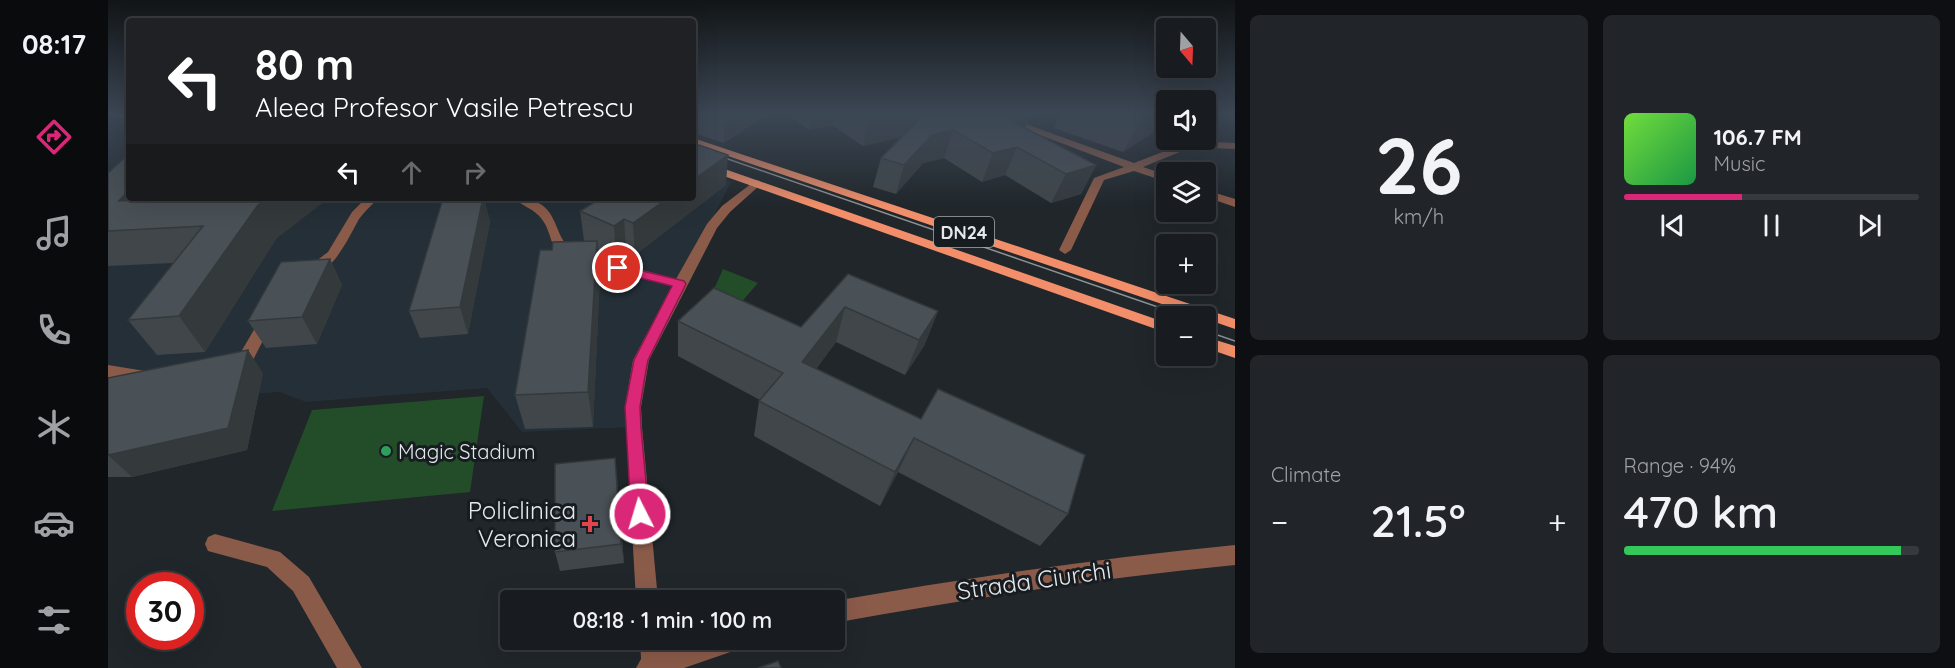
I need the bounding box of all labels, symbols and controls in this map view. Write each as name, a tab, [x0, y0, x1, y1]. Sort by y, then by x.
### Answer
north arrow	[1156, 18, 1216, 78]
map controls	[1156, 18, 1216, 366]
text: 08:17	[22, 27, 86, 61]
text: 80 m	[255, 38, 354, 91]
icon: left	[156, 42, 234, 120]
text: Aleea Profesor Vasile Petrescu	[255, 90, 634, 124]
button: sound	[1156, 90, 1216, 150]
icon: directions	[33, 116, 75, 158]
text: 26	[1375, 116, 1463, 214]
text: 106.7 FM	[1714, 123, 1802, 151]
text: Music	[1714, 151, 1765, 176]
icon: left	[332, 156, 365, 189]
icon: ahead	[395, 156, 428, 189]
icon: right	[458, 156, 491, 189]
button: layers	[1156, 162, 1216, 222]
text: km/h	[1393, 204, 1444, 229]
icon: previous	[1656, 209, 1689, 242]
icon: pause	[1755, 209, 1788, 242]
icon: next	[1853, 209, 1886, 242]
icon: music	[33, 212, 75, 254]
road number: DN24	[934, 217, 994, 247]
button: +	[1156, 234, 1216, 294]
pin	[592, 242, 643, 293]
icon: arrive	[601, 251, 634, 284]
button: −	[1156, 306, 1216, 366]
icon: phone	[33, 309, 75, 351]
icon: climate	[33, 406, 75, 448]
place label: Magic Stadium	[398, 439, 535, 464]
marker: Magic Stadium	[379, 444, 393, 458]
text: Range · 94%	[1624, 453, 1736, 478]
text: Climate	[1271, 462, 1341, 487]
position arrow	[608, 482, 672, 546]
text: 470 km	[1624, 483, 1778, 539]
text: 21.5°	[1371, 492, 1466, 548]
place label: Policlinica Veronica	[468, 495, 576, 553]
text: −	[1271, 501, 1288, 542]
text: +	[1548, 501, 1566, 542]
icon: car	[33, 502, 75, 544]
marker: Policlinica Veronica	[581, 515, 599, 533]
street label: Strada Ciurchi	[955, 554, 1113, 606]
speed limit sign: 30	[126, 572, 204, 650]
icon: filters	[33, 599, 75, 641]
text: 08:18 · 1 min · 100 m	[573, 606, 772, 634]

